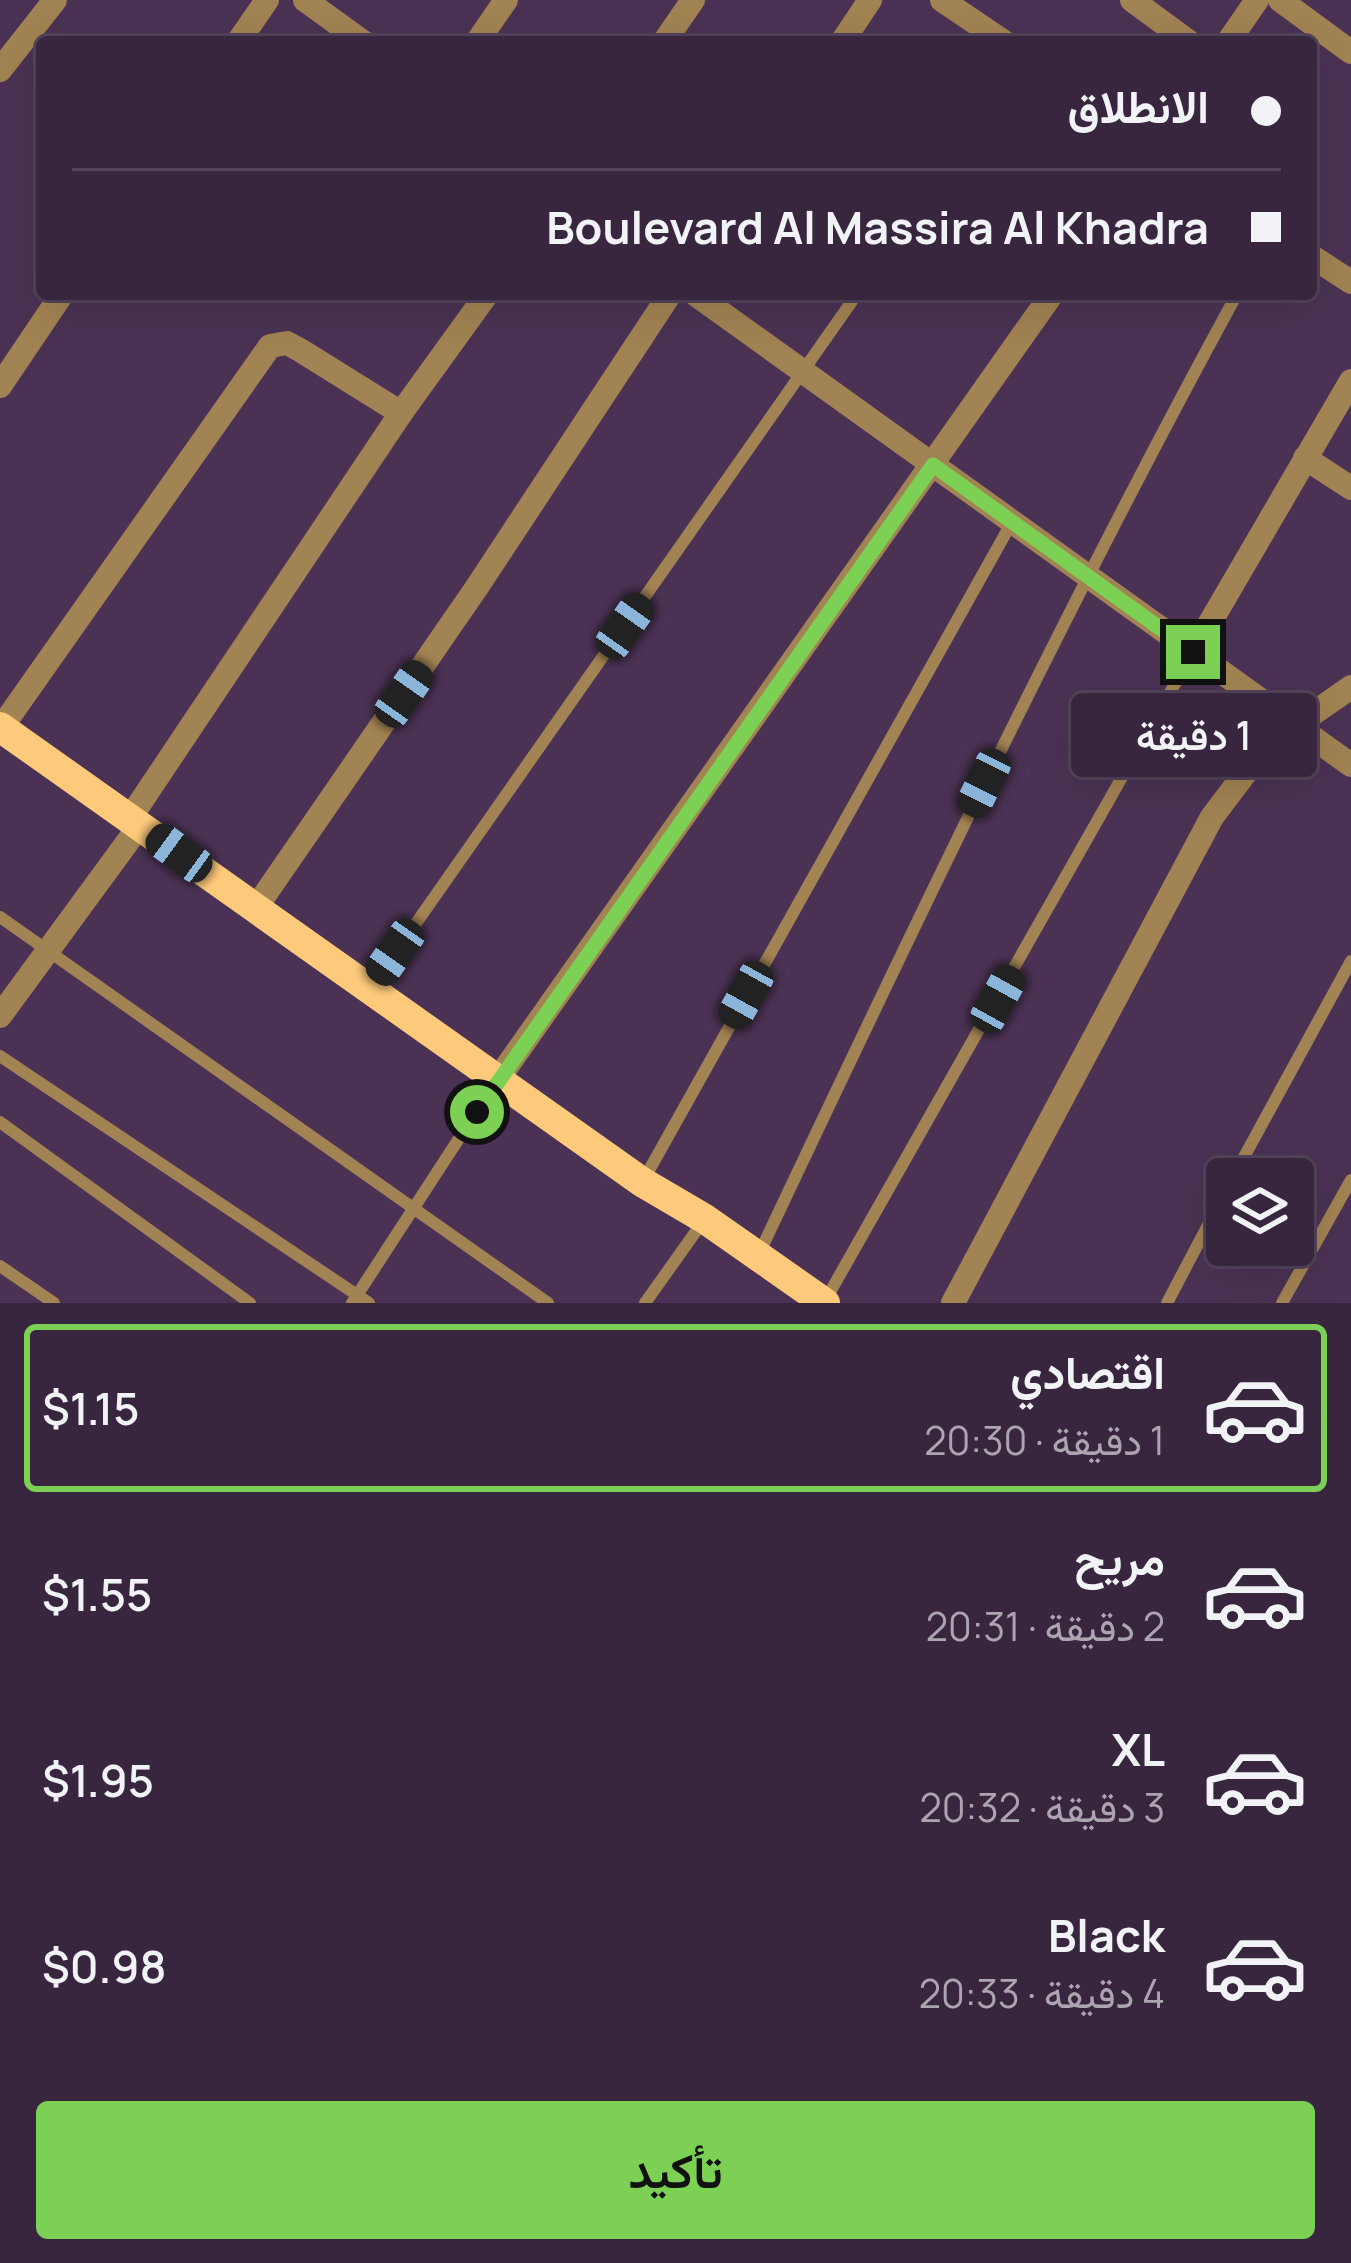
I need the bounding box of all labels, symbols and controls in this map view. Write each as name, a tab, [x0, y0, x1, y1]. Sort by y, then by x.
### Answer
text: الانطلاق	[1068, 75, 1209, 137]
text: Boulevard Al Massira Al Khadra	[546, 196, 1209, 258]
car	[590, 586, 660, 666]
route end	[1166, 625, 1220, 679]
car	[369, 654, 439, 734]
callout: 1 دقيقة	[1070, 694, 1316, 778]
text: 1 دقيقة	[1136, 708, 1252, 762]
car	[952, 743, 1016, 823]
car	[139, 817, 219, 889]
car	[360, 912, 430, 992]
car	[713, 955, 779, 1035]
car	[965, 959, 1031, 1039]
route start	[450, 1085, 504, 1139]
map controls	[1206, 1158, 1314, 1266]
button: layers	[1206, 1158, 1314, 1266]
text: اقتصادي	[1010, 1341, 1165, 1403]
icon: car	[1201, 1354, 1309, 1462]
text: $1.15	[42, 1377, 140, 1439]
text: 1 دقيقة · 20:30	[924, 1413, 1165, 1467]
text: مريح	[1074, 1527, 1165, 1589]
icon: car	[1201, 1540, 1309, 1648]
text: $1.55	[42, 1563, 152, 1625]
text: 2 دقيقة · 20:31	[926, 1599, 1165, 1653]
text: XL	[1111, 1718, 1165, 1780]
icon: car	[1201, 1726, 1309, 1834]
text: $1.95	[42, 1749, 154, 1811]
text: 3 دقيقة · 20:32	[919, 1780, 1165, 1834]
text: Black	[1048, 1904, 1165, 1966]
icon: car	[1201, 1912, 1309, 2020]
text: $0.98	[42, 1935, 167, 1997]
text: 4 دقيقة · 20:33	[919, 1966, 1165, 2020]
button: تأكيد	[36, 2101, 1315, 2239]

